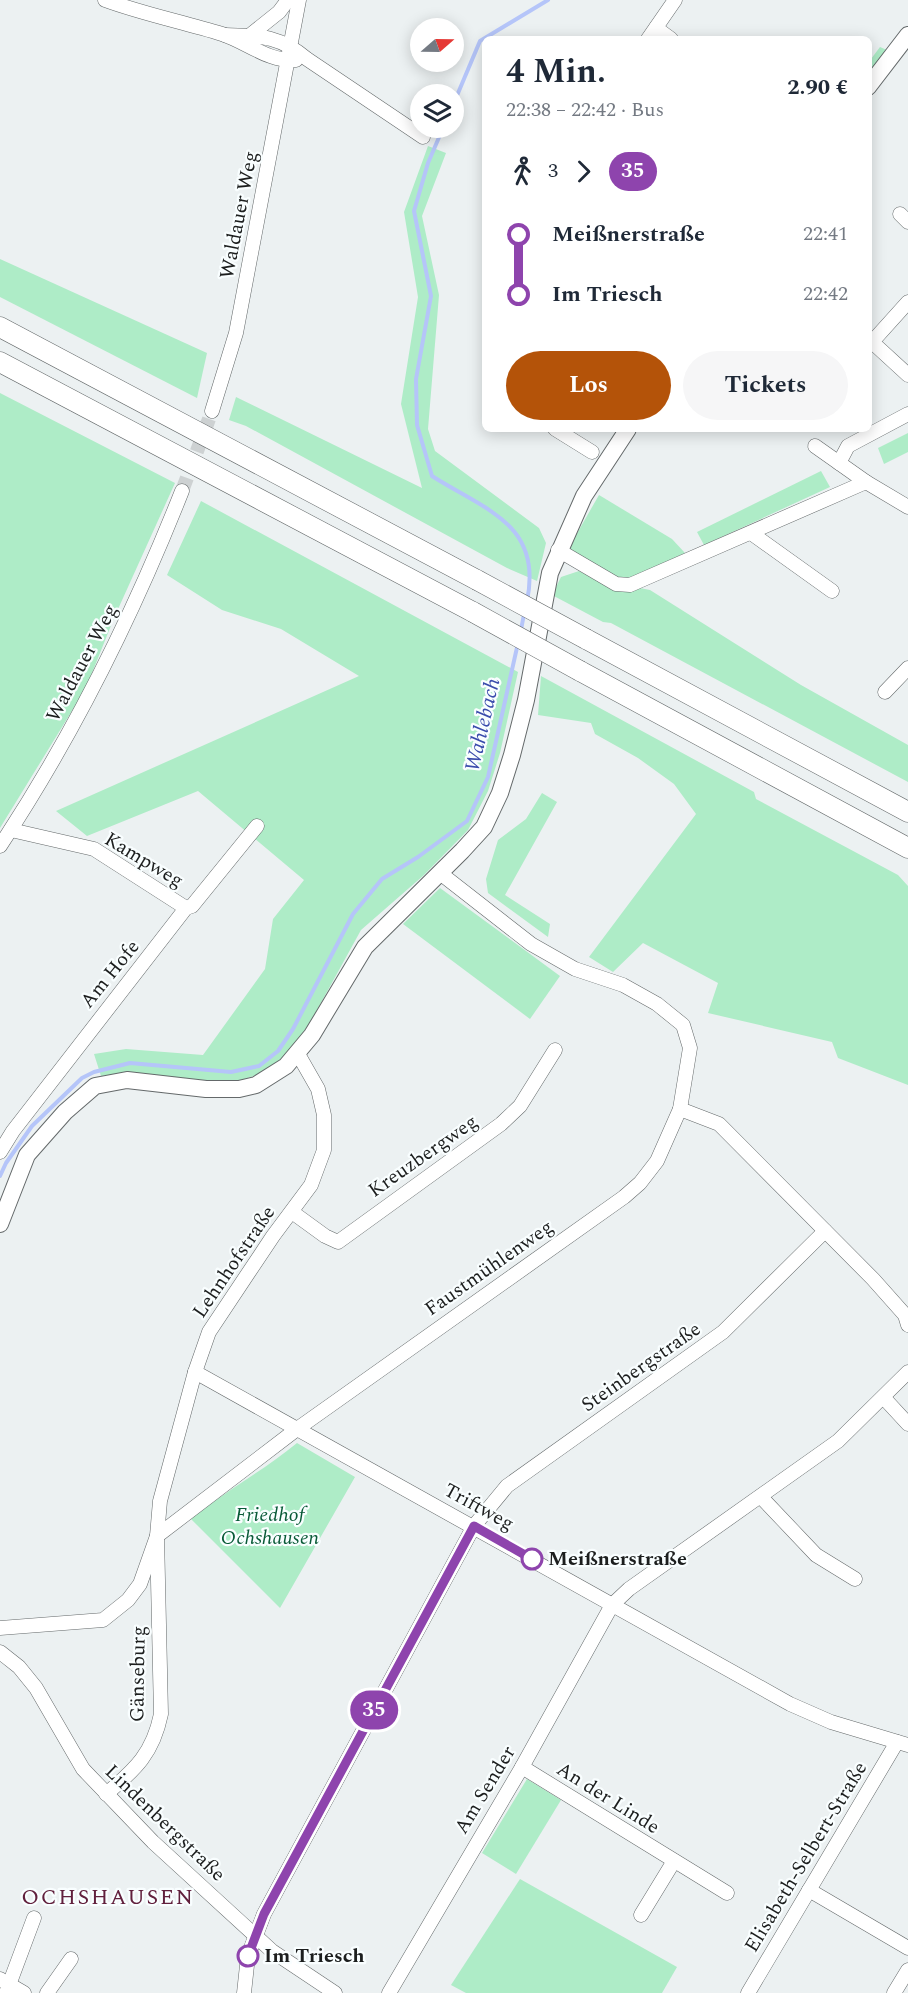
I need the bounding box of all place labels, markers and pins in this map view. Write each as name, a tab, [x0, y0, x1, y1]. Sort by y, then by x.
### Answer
place label: Meißnerstraße	[548, 1544, 687, 1574]
marker: Meißnerstraße	[521, 1548, 543, 1570]
place label: Im Triesch	[264, 1941, 365, 1971]
marker: Im Triesch	[237, 1945, 259, 1967]

